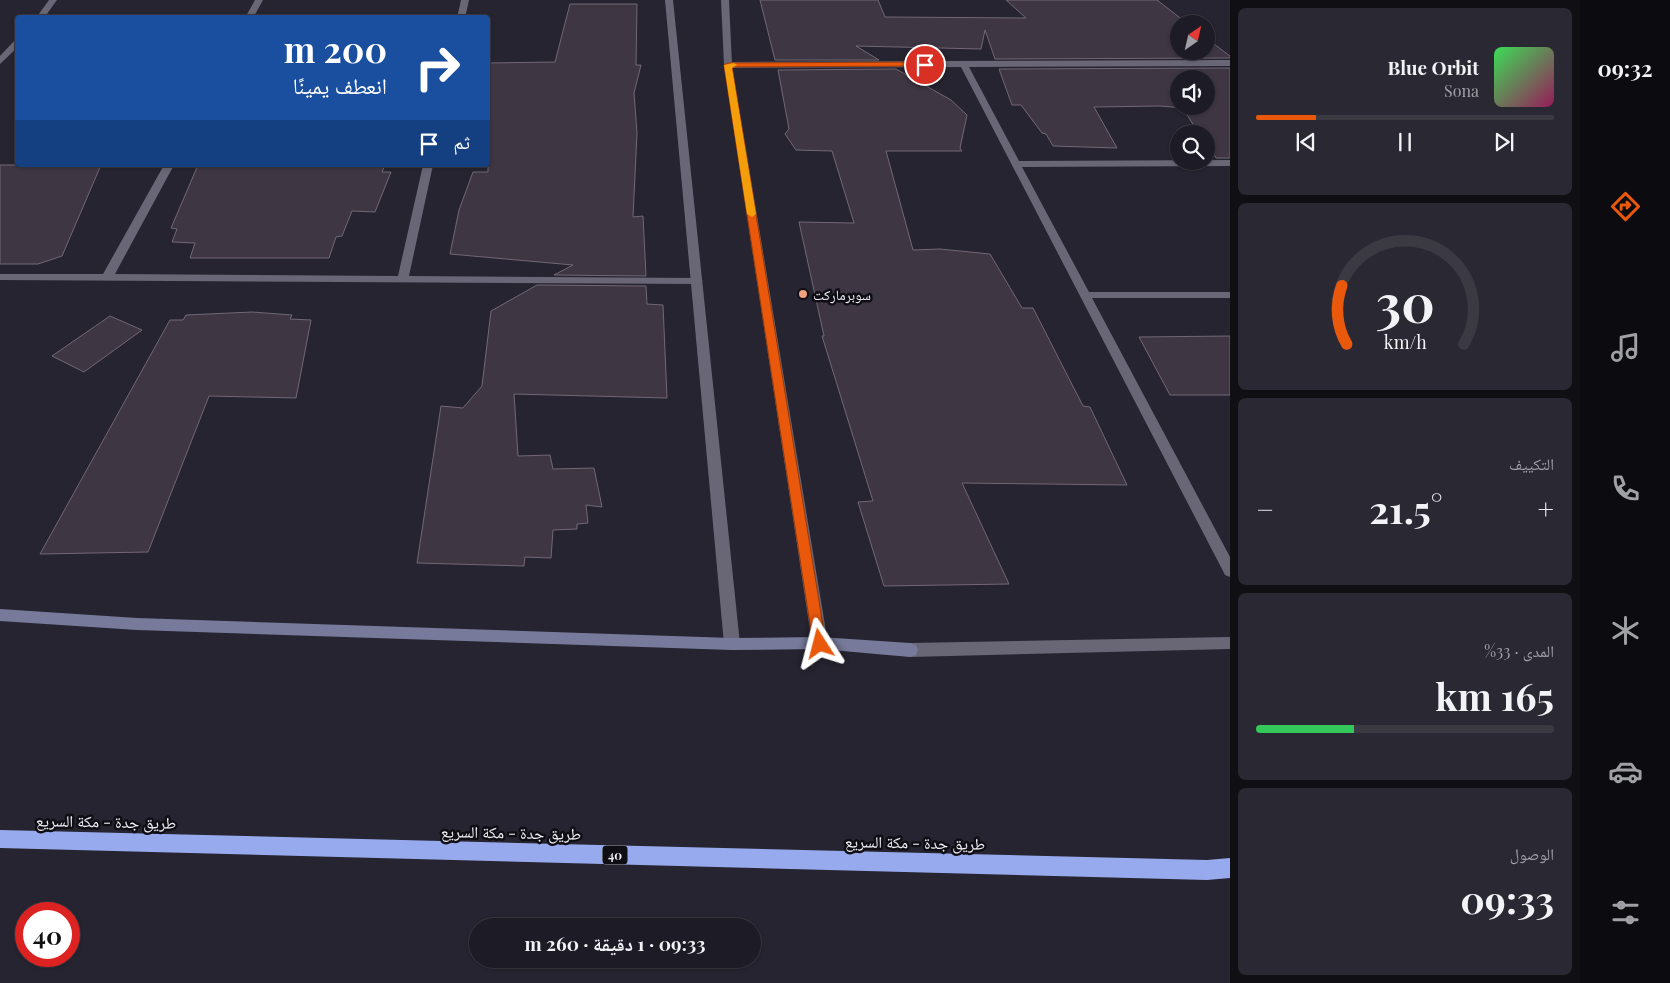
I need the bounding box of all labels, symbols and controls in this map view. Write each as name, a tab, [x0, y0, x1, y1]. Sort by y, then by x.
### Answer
north arrow	[1170, 15, 1215, 60]
map controls	[1170, 15, 1215, 170]
text: 200 m	[284, 25, 387, 72]
icon: right	[405, 35, 470, 100]
pin	[904, 44, 946, 86]
icon: arrive	[911, 51, 939, 79]
text: 09:32	[1598, 53, 1653, 83]
text: Blue Orbit	[1388, 54, 1479, 80]
text: انعطف يمينًا	[293, 70, 387, 100]
button: sound	[1170, 70, 1215, 115]
text: Sona	[1444, 80, 1479, 101]
button: search	[1170, 125, 1215, 170]
text: ثم	[453, 128, 470, 154]
icon: previous	[1292, 128, 1320, 156]
icon: pause	[1391, 128, 1419, 156]
icon: next	[1490, 128, 1518, 156]
icon: arrive	[415, 130, 443, 158]
icon: directions	[1608, 189, 1643, 224]
text: 30	[1376, 267, 1434, 336]
place label: سوبرماركت	[813, 285, 871, 304]
marker: سوبرماركت	[797, 288, 809, 300]
text: km/h	[1384, 330, 1427, 353]
icon: music	[1608, 330, 1643, 365]
text: التكييف	[1509, 453, 1554, 474]
icon: phone	[1608, 471, 1643, 506]
text: 21.5°	[1369, 483, 1442, 534]
text: −	[1256, 490, 1274, 527]
text: +	[1538, 490, 1554, 527]
icon: climate	[1608, 613, 1643, 648]
position arrow	[793, 617, 845, 669]
text: المدى · 33%	[1484, 640, 1554, 661]
text: 165 km	[1435, 670, 1554, 721]
icon: car	[1608, 754, 1643, 789]
street label: طريق جدة - مكة السريع	[36, 809, 176, 834]
street label: طريق جدة - مكة السريع	[441, 820, 581, 845]
street label: طريق جدة - مكة السريع	[845, 830, 985, 855]
text: الوصول	[1510, 843, 1554, 864]
road number: 40	[602, 846, 628, 864]
text: 09:33	[1460, 873, 1554, 924]
icon: filters	[1608, 895, 1643, 930]
speed limit sign: 40	[15, 902, 80, 967]
text: 09:33 · 1 دقيقة · 260 m	[524, 930, 706, 956]

